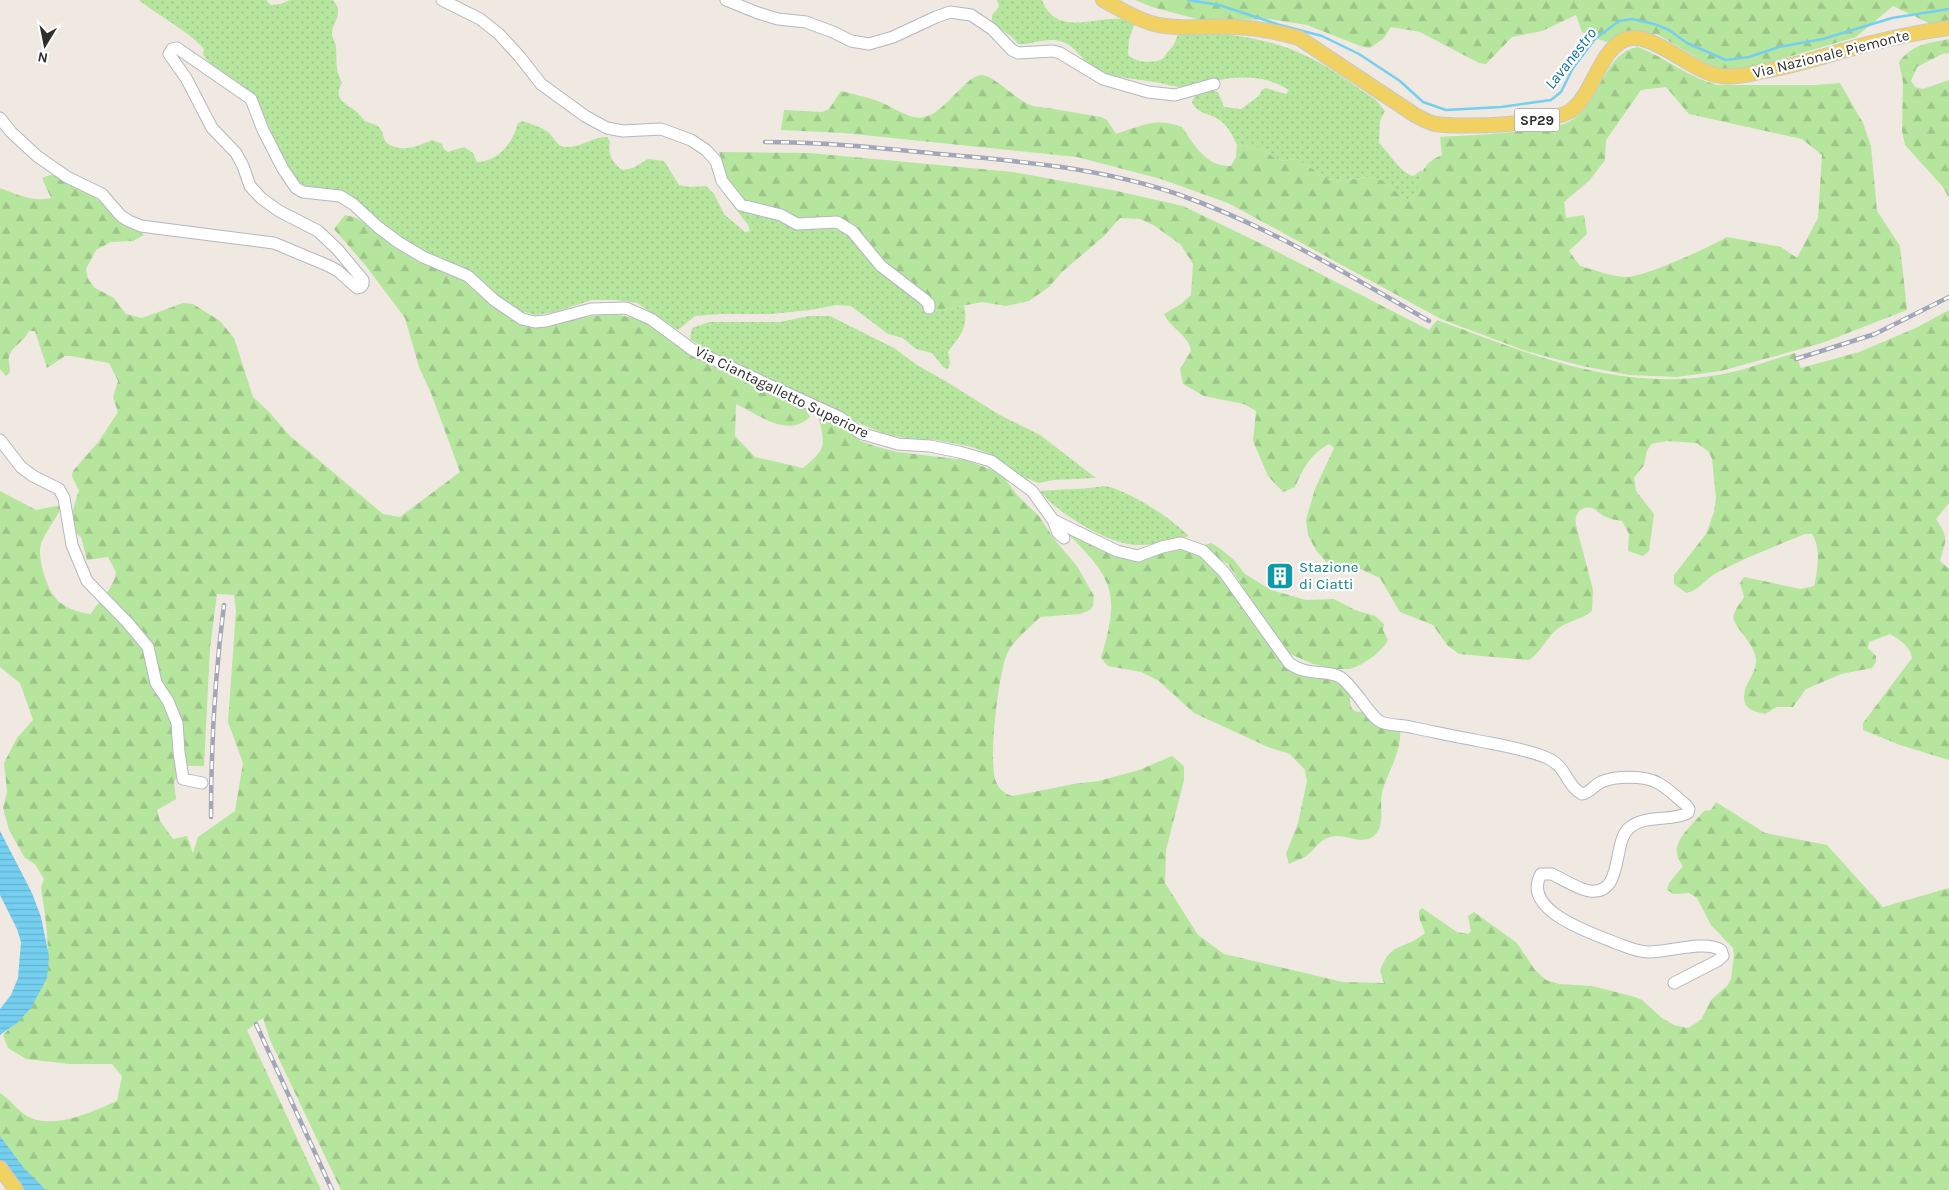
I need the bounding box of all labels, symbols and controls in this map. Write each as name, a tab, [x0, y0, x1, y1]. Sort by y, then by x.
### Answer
north arrow	[20, 20, 70, 70]
water label: Lavanestro	[1541, 24, 1600, 93]
street label: Via Nazionale Piemonte	[1751, 26, 1911, 82]
text: N	[36, 48, 49, 67]
road number: SP29	[1514, 108, 1560, 132]
street label: Via Ciantagalletto Superiore	[692, 342, 872, 442]
place label: Stazione di Ciatti	[1299, 558, 1359, 593]
building icon: Stazione di Ciatti	[1265, 561, 1295, 591]

